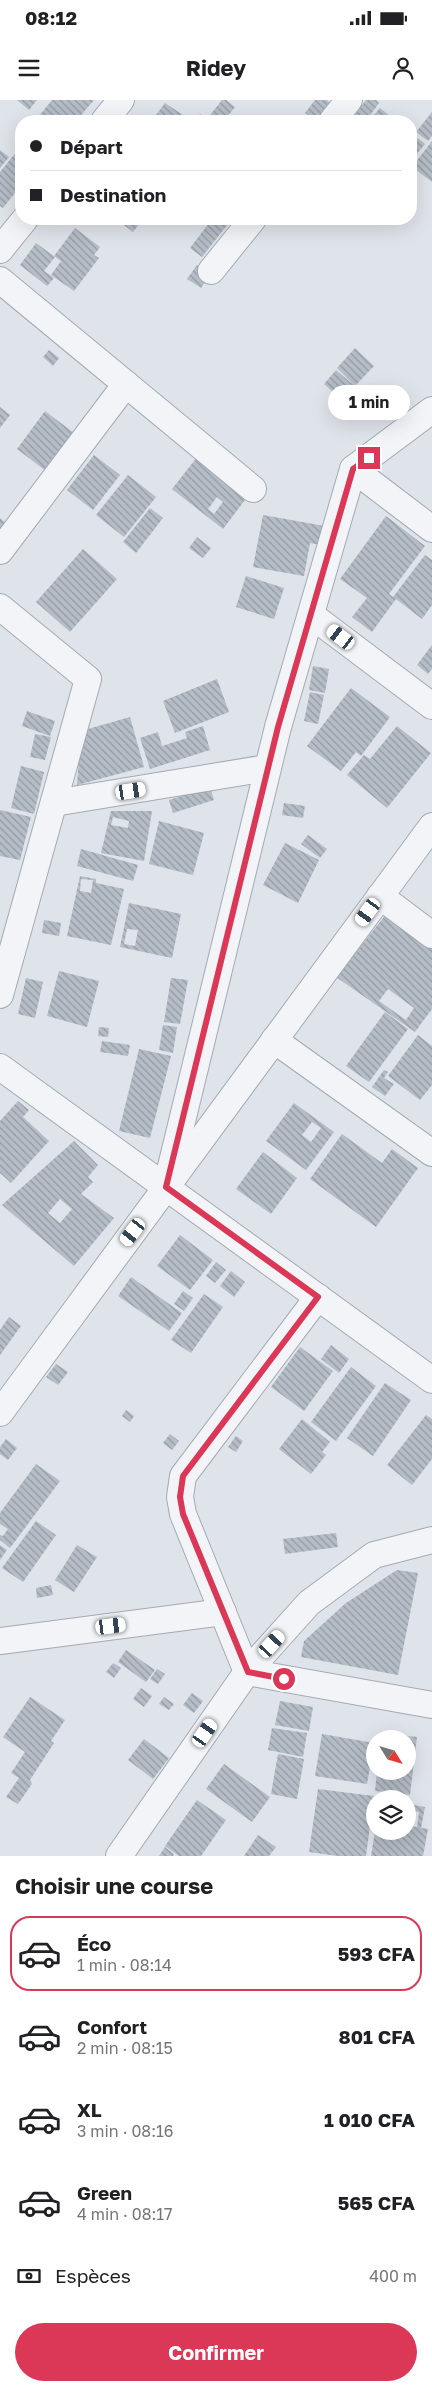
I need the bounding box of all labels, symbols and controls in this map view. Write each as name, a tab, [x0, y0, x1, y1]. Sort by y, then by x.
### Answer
text: 08:12	[25, 6, 77, 29]
icon: menu	[15, 54, 43, 82]
text: Ridey	[186, 54, 246, 81]
icon: person	[389, 54, 417, 82]
text: Départ	[60, 135, 123, 158]
text: Destination	[60, 183, 166, 206]
callout: 1 min	[328, 386, 410, 420]
text: 1 min	[349, 392, 389, 412]
route end	[358, 447, 380, 469]
car	[324, 622, 357, 652]
car	[115, 781, 146, 801]
car	[353, 895, 382, 929]
car	[117, 1216, 148, 1248]
car	[95, 1617, 126, 1635]
car	[256, 1628, 287, 1660]
route start	[273, 1668, 295, 1690]
car	[190, 1716, 219, 1750]
north arrow	[366, 1730, 416, 1780]
map controls	[366, 1730, 416, 1840]
button: layers	[366, 1790, 416, 1840]
text: Choisir une course	[15, 1872, 213, 1899]
icon: car	[17, 1931, 62, 1976]
text: Éco	[77, 1932, 111, 1955]
text: 593 CFA	[338, 1942, 415, 1965]
text: 1 min · 08:14	[77, 1955, 172, 1975]
icon: car	[17, 2014, 62, 2059]
text: Confort	[77, 2015, 147, 2038]
text: 801 CFA	[339, 2025, 415, 2048]
text: 2 min · 08:15	[77, 2038, 173, 2058]
icon: car	[17, 2097, 62, 2142]
text: XL	[77, 2098, 102, 2121]
text: 1 010 CFA	[324, 2108, 415, 2131]
text: 3 min · 08:16	[77, 2121, 173, 2141]
icon: car	[17, 2180, 62, 2225]
text: Green	[77, 2181, 132, 2204]
text: 565 CFA	[338, 2191, 415, 2214]
text: 4 min · 08:17	[77, 2204, 173, 2224]
icon: cash	[15, 2262, 43, 2290]
text: Espèces	[55, 2264, 131, 2287]
text: 400 m	[369, 2266, 417, 2286]
button: Confirmer	[15, 2323, 417, 2381]

